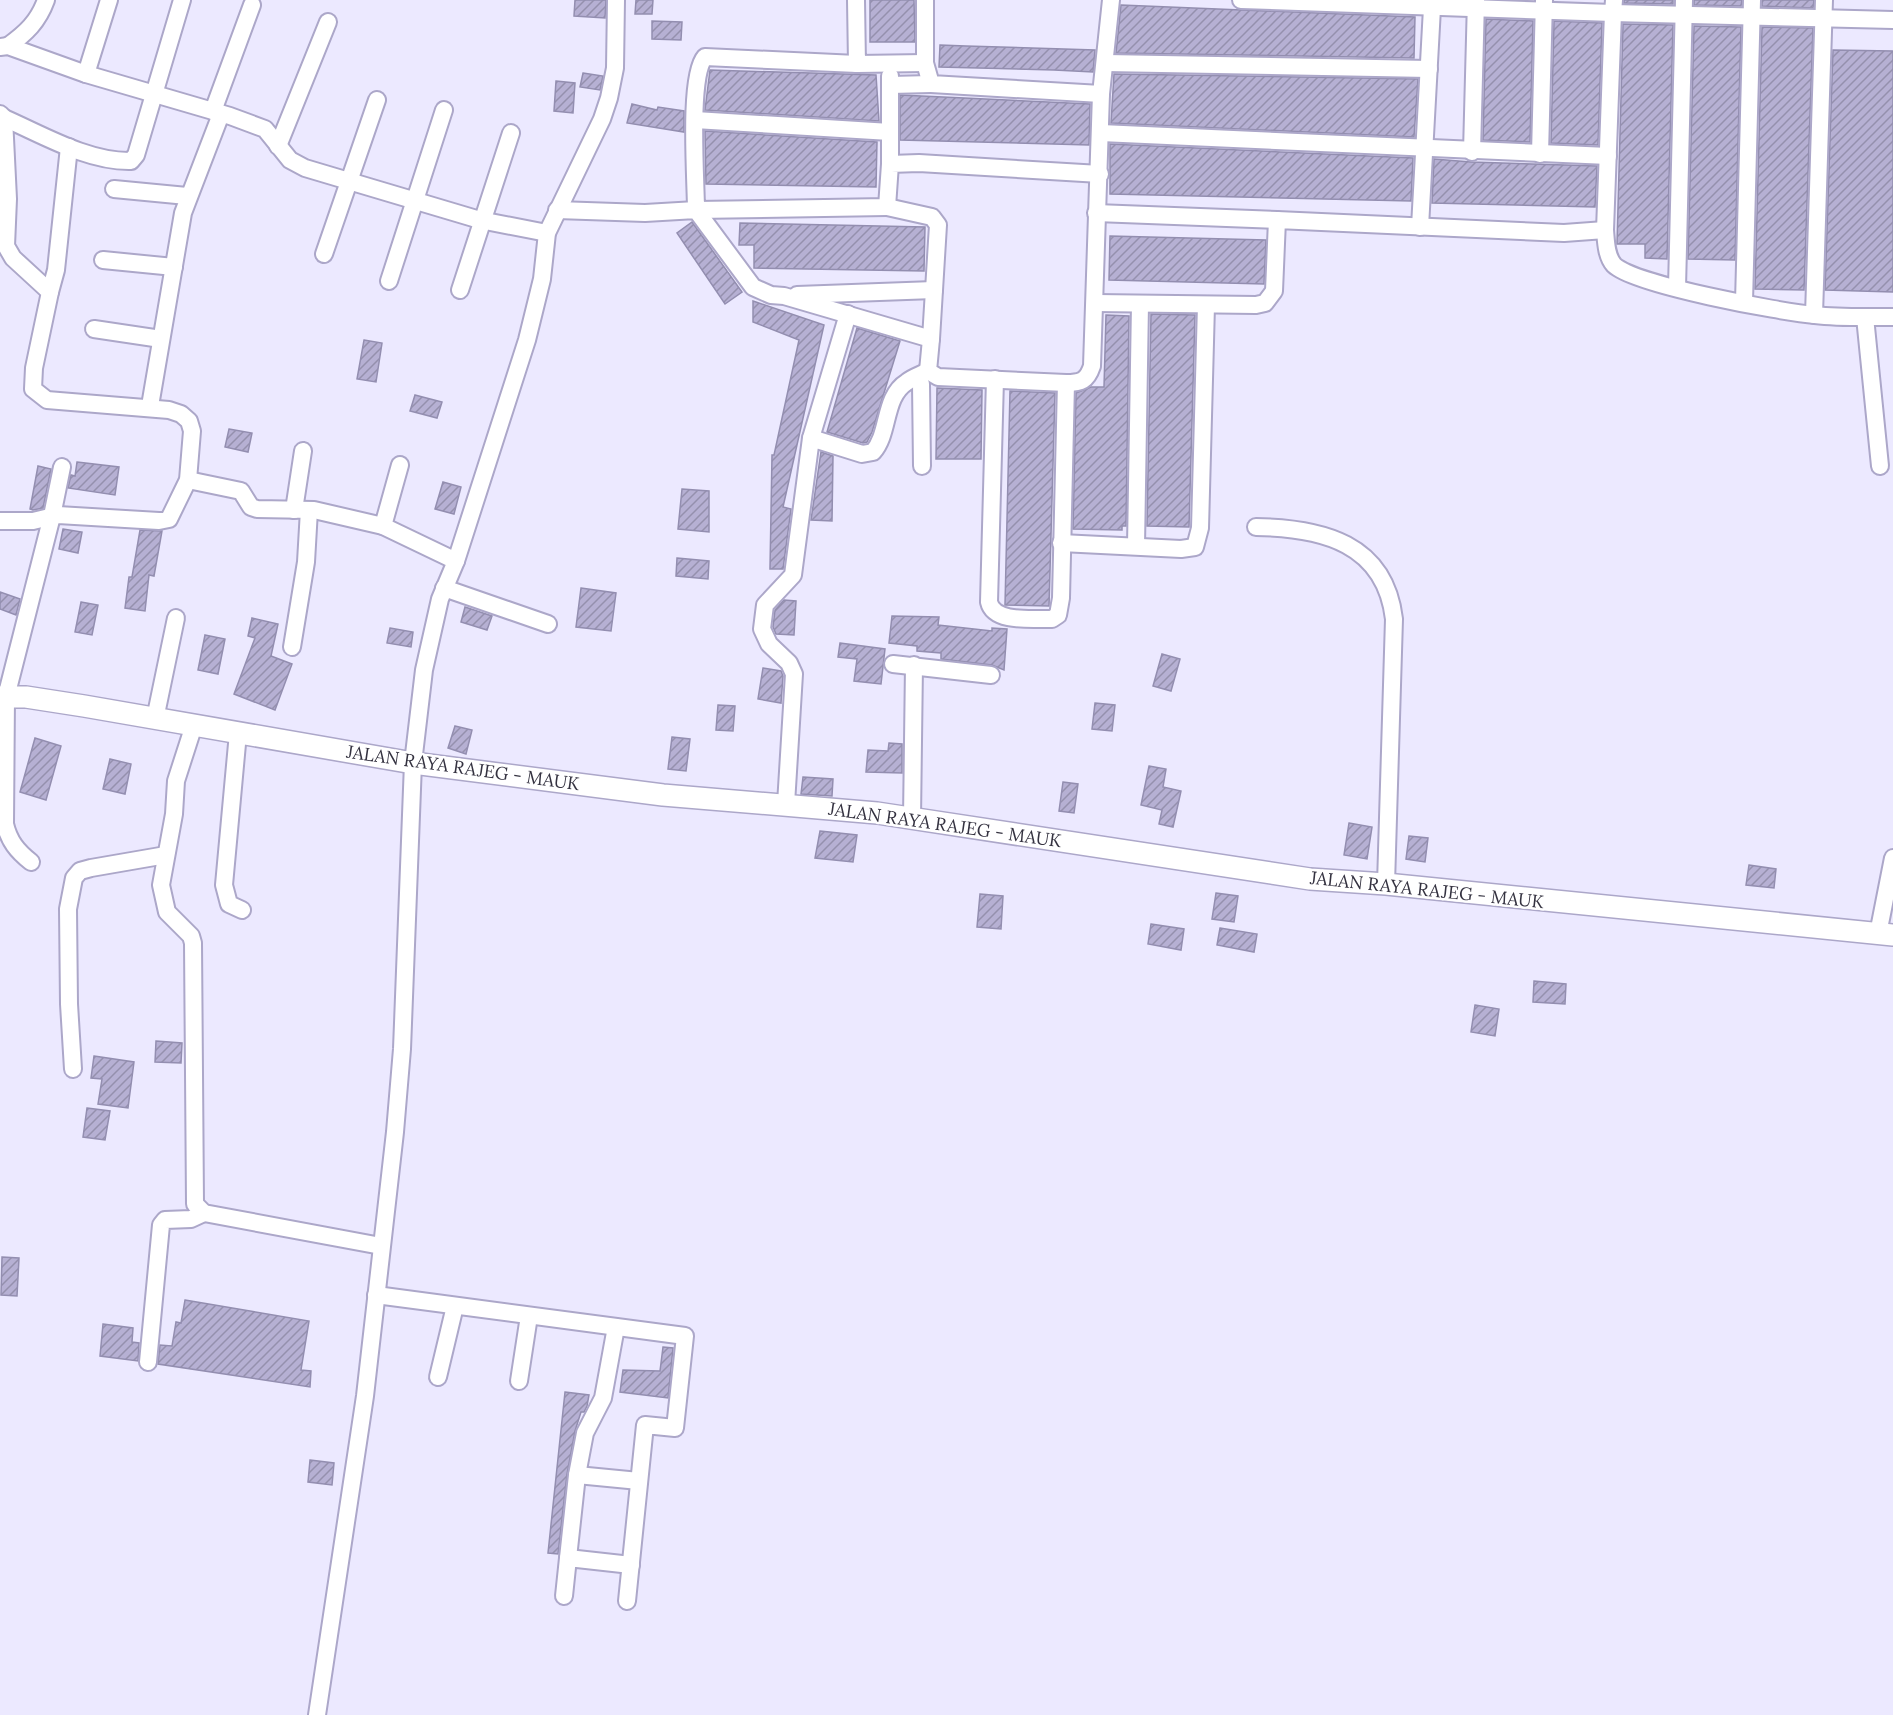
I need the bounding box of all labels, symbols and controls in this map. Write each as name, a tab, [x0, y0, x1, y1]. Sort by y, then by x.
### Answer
street label: JALAN RAYA RAJEG - MAUK	[344, 740, 582, 795]
street label: JALAN RAYA RAJEG - MAUK	[826, 797, 1064, 852]
street label: JALAN RAYA RAJEG - MAUK	[1308, 866, 1546, 913]

